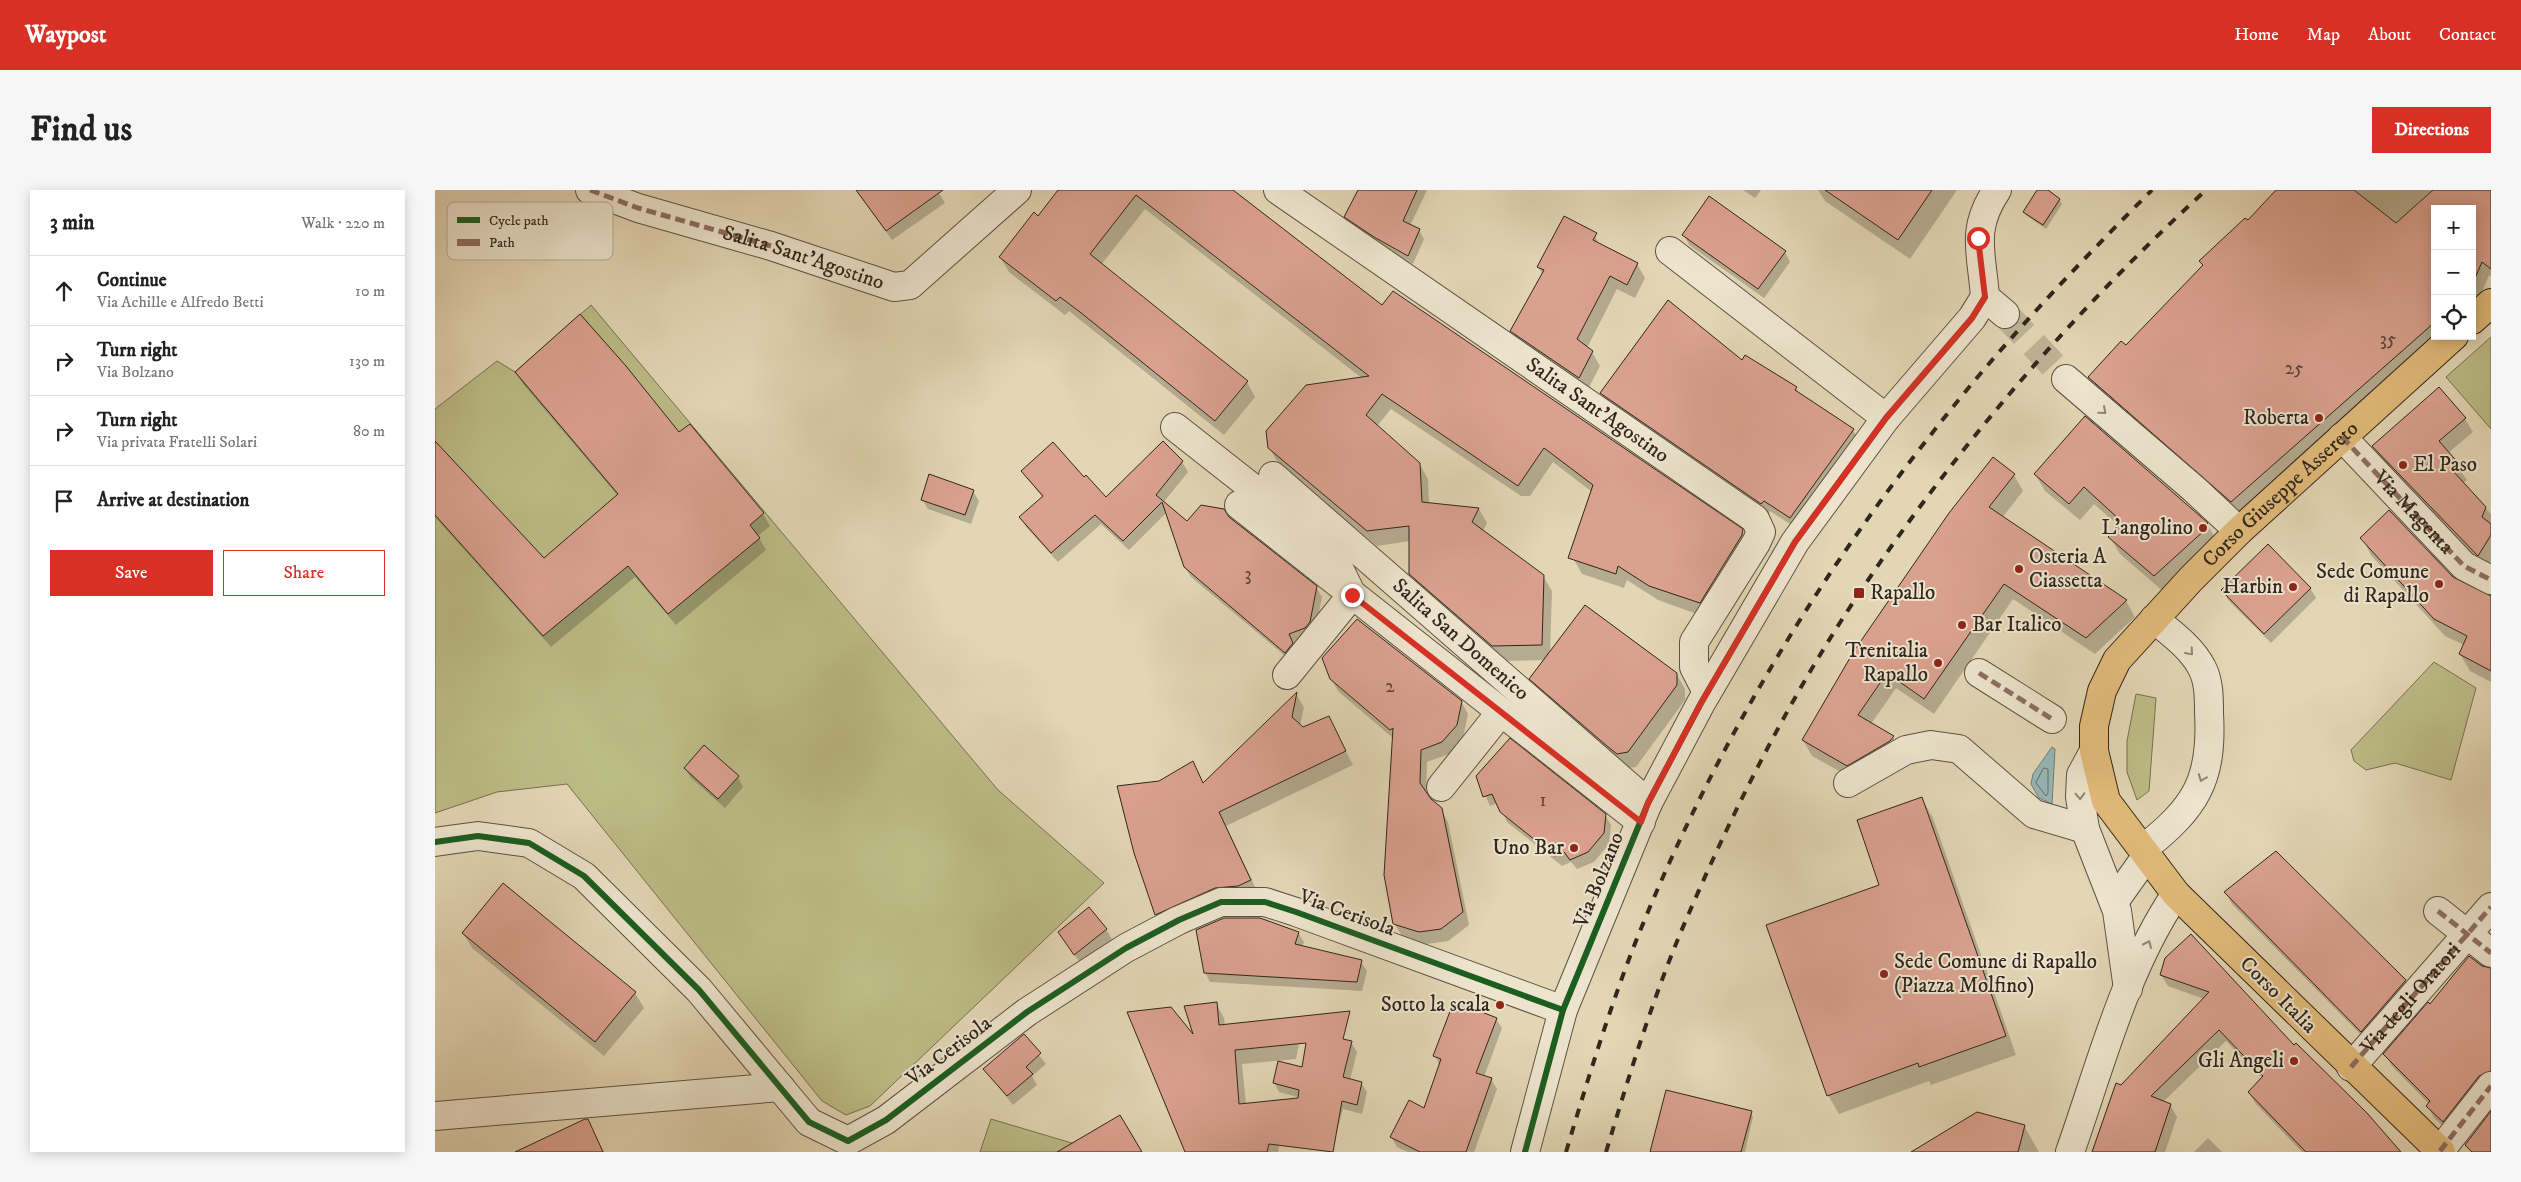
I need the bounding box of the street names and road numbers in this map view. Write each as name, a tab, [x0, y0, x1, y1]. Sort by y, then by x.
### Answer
street label: Salita Sant'Agostino	[720, 220, 887, 296]
street label: Salita Sant'Agostino	[1521, 352, 1674, 469]
street label: Corso Giuseppe Assereto	[2197, 416, 2364, 573]
street label: Via Magenta	[2367, 465, 2459, 560]
street label: Salita San Domenico	[1387, 573, 1534, 706]
street label: Via Bolzano	[1568, 828, 1630, 933]
street label: Via Cerisola	[1295, 883, 1399, 942]
street label: Via degli Oratori	[2355, 937, 2467, 1060]
street label: Corso Italia	[2234, 951, 2322, 1039]
street label: Via Cerisola	[900, 1010, 997, 1092]

